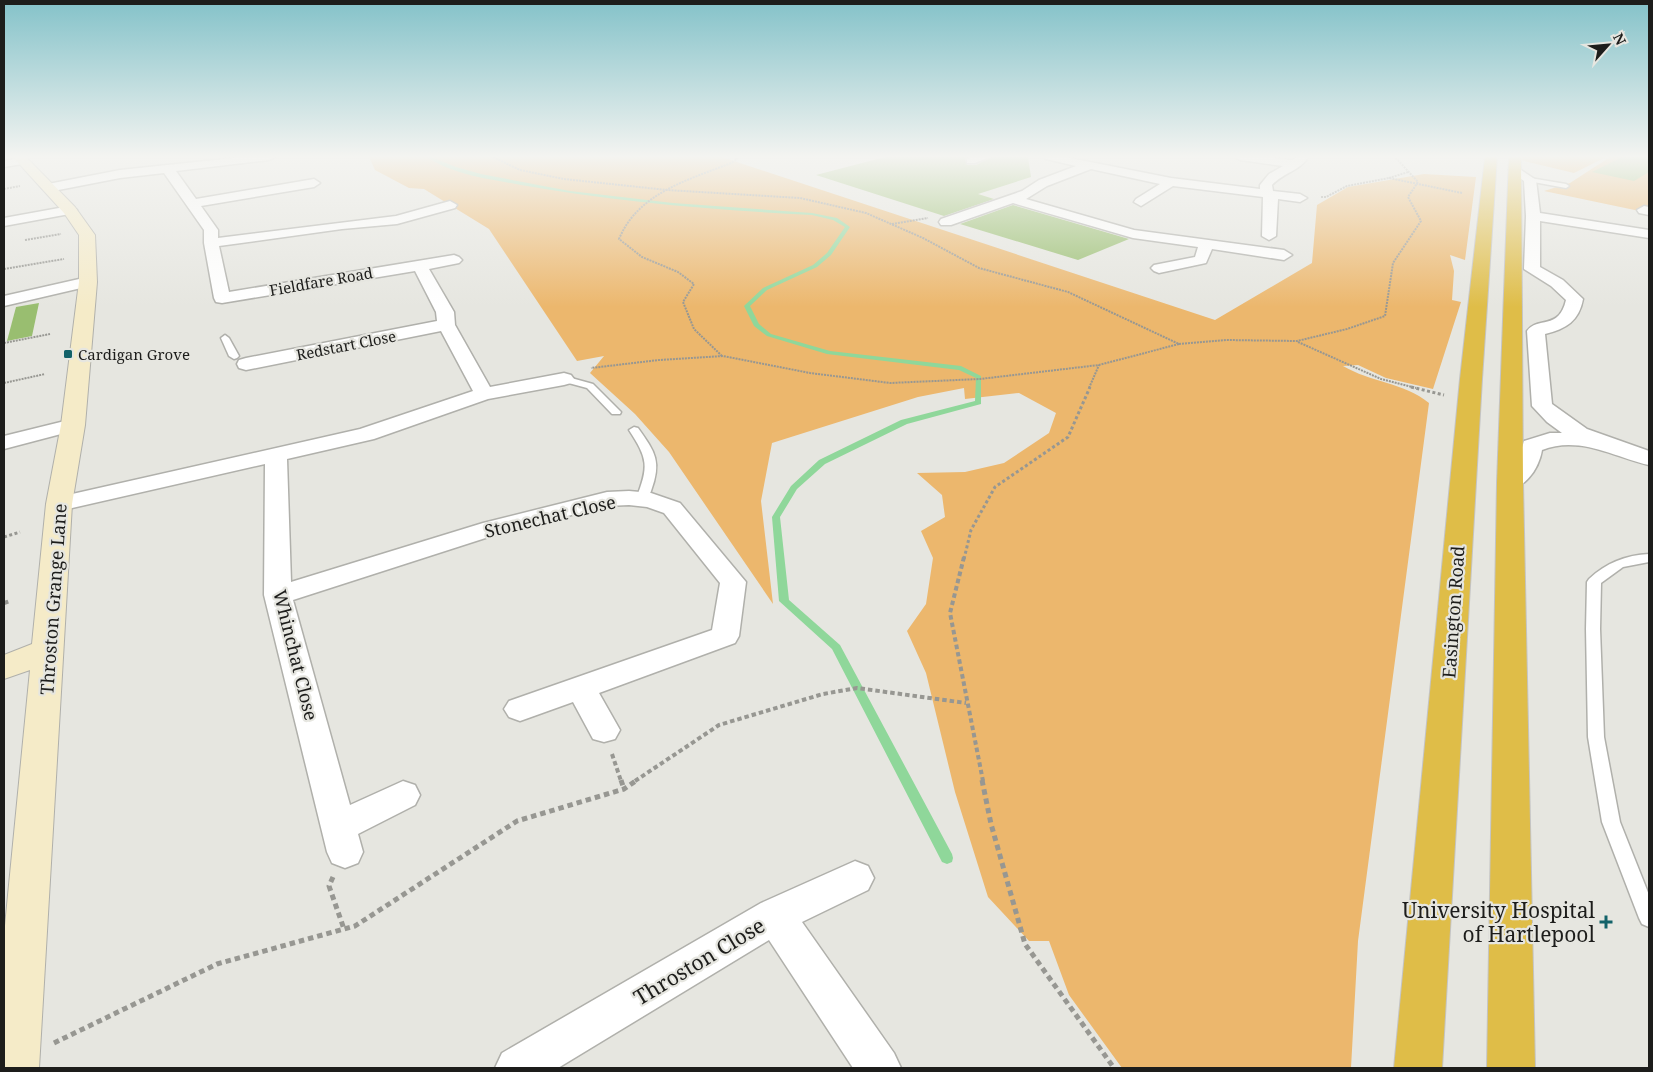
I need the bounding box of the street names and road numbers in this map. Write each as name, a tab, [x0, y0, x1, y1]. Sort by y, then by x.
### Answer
street label: Fieldfare Road	[268, 262, 374, 300]
street label: Redstart Close	[294, 326, 398, 364]
street label: Stonechat Close	[482, 489, 618, 543]
street label: Throston Grange Lane	[34, 503, 72, 695]
street label: Easington Road	[1436, 545, 1470, 679]
street label: Whinchat Close	[268, 587, 324, 723]
street label: Throston Close	[628, 911, 770, 1011]

